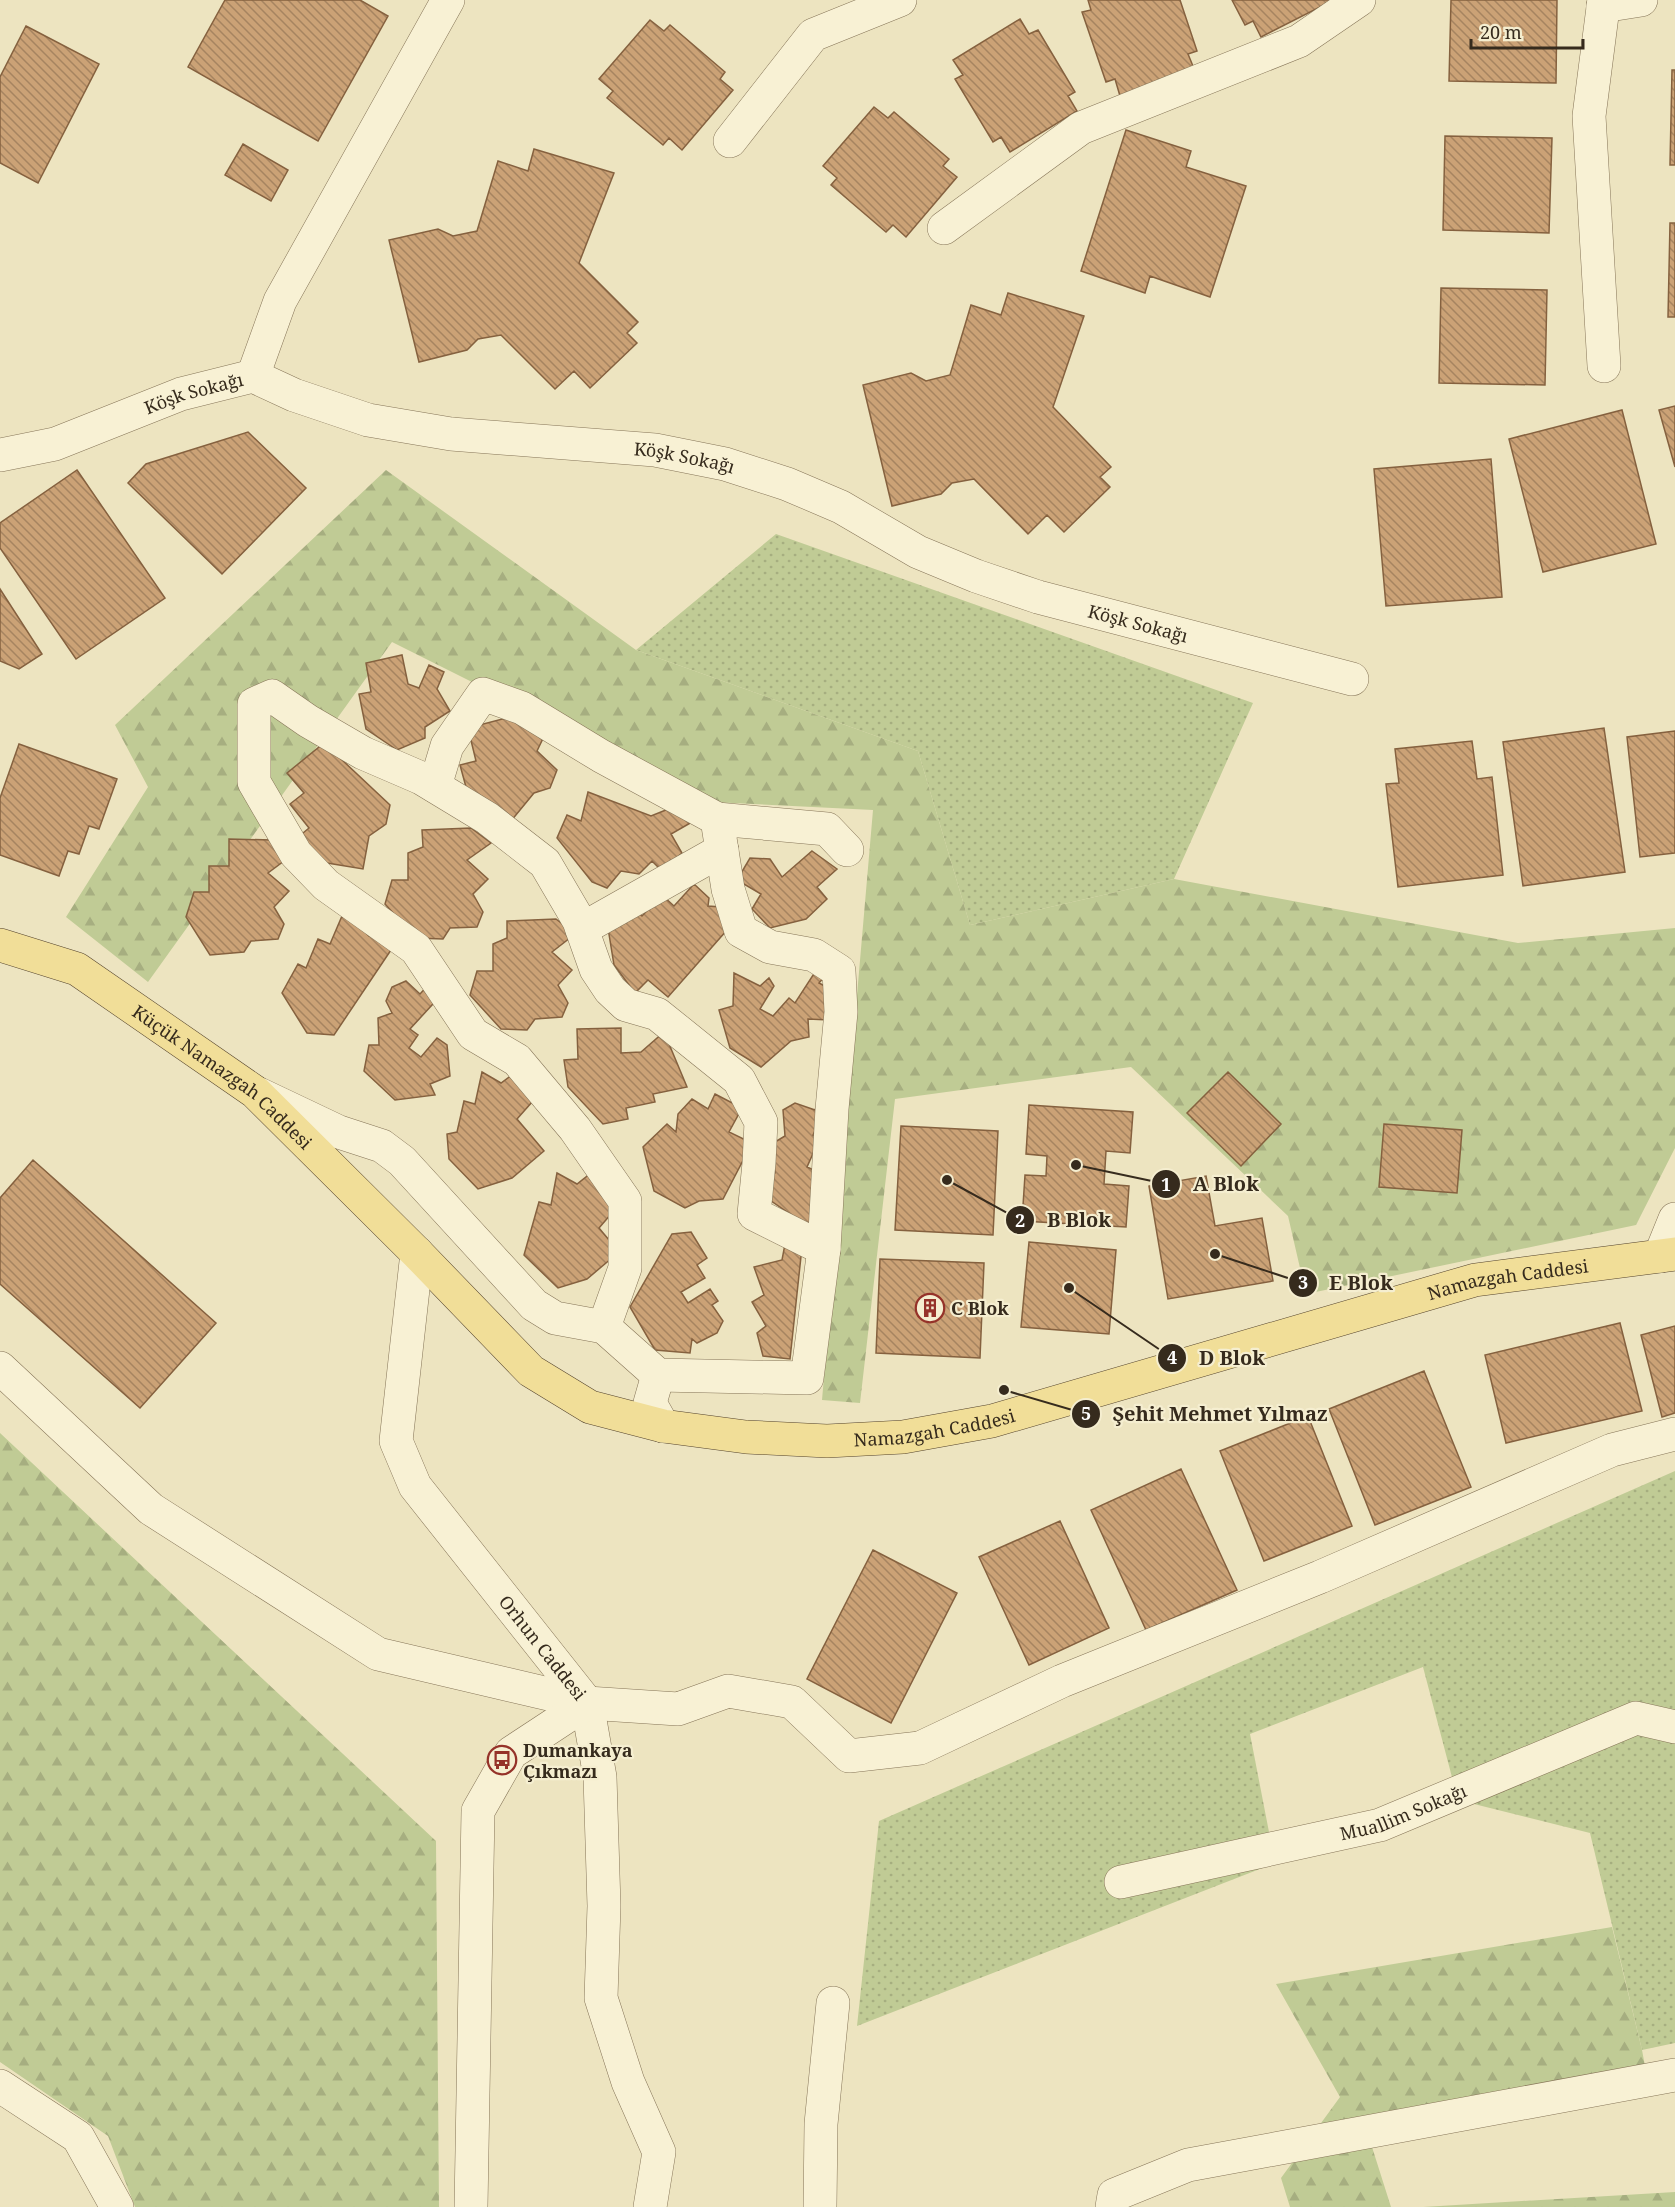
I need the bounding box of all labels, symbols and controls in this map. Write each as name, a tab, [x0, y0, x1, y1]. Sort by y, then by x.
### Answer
scale bar	[1471, 12, 1584, 50]
text: 20 m	[1480, 20, 1522, 44]
street label: Köşk Sokağı	[141, 367, 246, 419]
street label: Köşk Sokağı	[633, 436, 738, 479]
street label: Köşk Sokağı	[1086, 599, 1191, 648]
street label: Küçük Namazgah Caddesi	[128, 999, 318, 1154]
callout: A Blok	[1151, 1165, 1271, 1203]
text: A Blok	[1193, 1170, 1259, 1197]
text: 1	[1161, 1172, 1171, 1196]
callout: B Blok	[1005, 1201, 1123, 1239]
text: B Blok	[1047, 1206, 1111, 1233]
text: 2	[1015, 1208, 1025, 1232]
street label: Namazgah Caddesi	[1425, 1253, 1590, 1305]
callout: E Blok	[1288, 1264, 1405, 1302]
text: E Blok	[1329, 1269, 1393, 1296]
text: 3	[1298, 1270, 1308, 1294]
building icon: C Blok	[914, 1292, 946, 1324]
place label: C Blok	[951, 1296, 1009, 1320]
callout: D Blok	[1157, 1339, 1277, 1377]
text: D Blok	[1199, 1344, 1265, 1371]
text: 4	[1167, 1345, 1177, 1369]
callout: Şehit Mehmet Yılmaz	[1071, 1395, 1340, 1433]
text: Şehit Mehmet Yılmaz	[1112, 1400, 1328, 1427]
text: 5	[1081, 1401, 1091, 1425]
street label: Namazgah Caddesi	[853, 1403, 1018, 1452]
street label: Orhun Caddesi	[494, 1590, 592, 1705]
place label: Dumankaya Çıkmazı	[523, 1738, 633, 1783]
bus stop icon: Dumankaya Çıkmazı	[486, 1744, 518, 1776]
street label: Muallim Sokağı	[1337, 1778, 1470, 1846]

